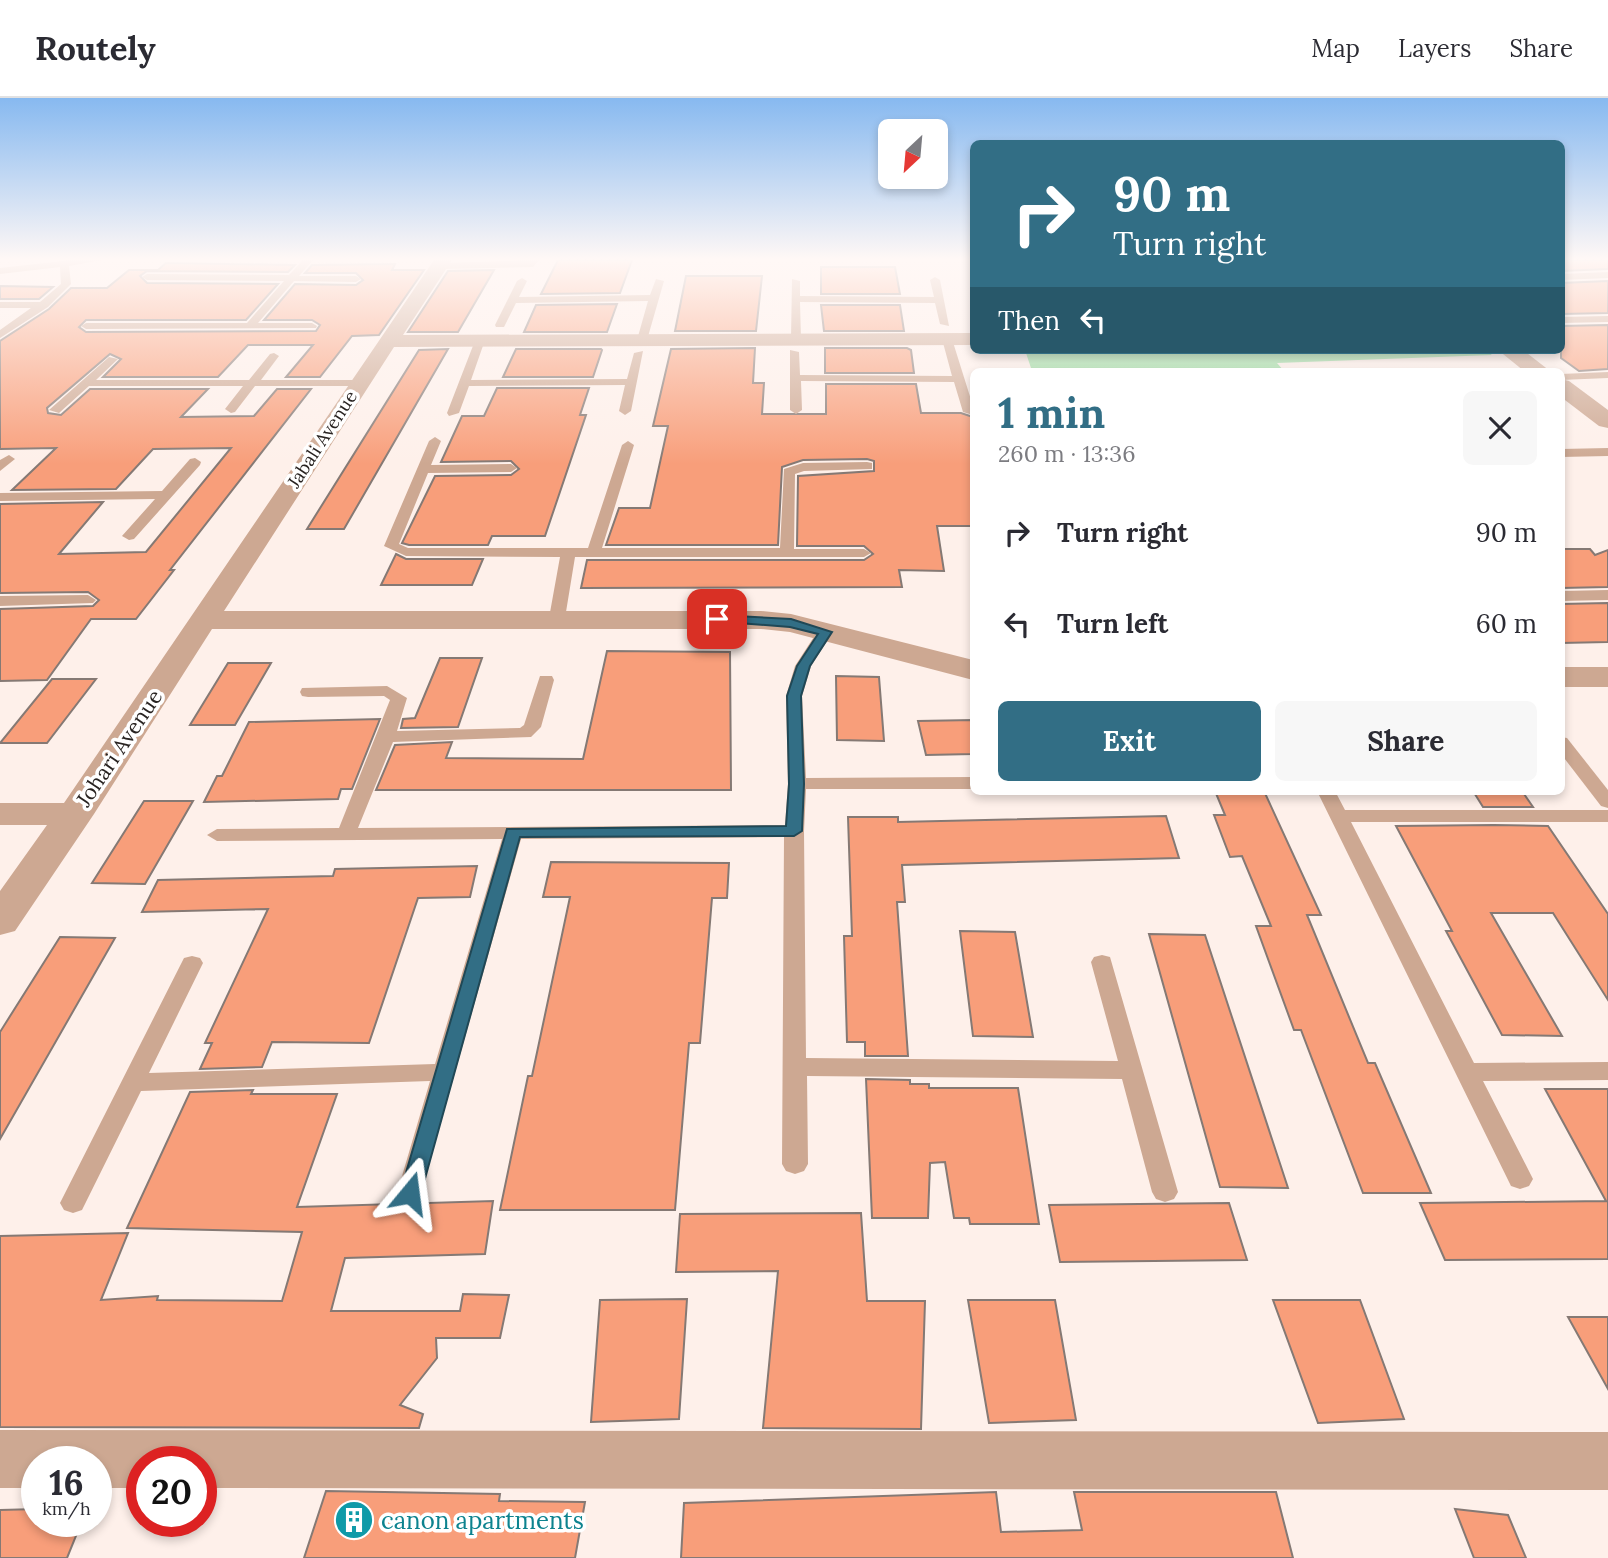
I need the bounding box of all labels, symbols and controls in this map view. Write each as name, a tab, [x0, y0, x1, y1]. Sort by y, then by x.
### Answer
text: Routely	[35, 27, 156, 69]
text: Map	[1311, 33, 1360, 64]
text: Layers	[1398, 33, 1471, 64]
text: Share	[1509, 33, 1573, 64]
north arrow	[878, 119, 948, 189]
map controls	[878, 119, 948, 189]
text: 90 m	[1113, 162, 1230, 224]
icon: right	[998, 168, 1089, 259]
text: Turn right	[1113, 223, 1266, 264]
icon: left	[1074, 301, 1112, 339]
text: Then	[998, 304, 1060, 337]
street label: Jabali Avenue	[282, 386, 362, 493]
text: 1 min	[998, 386, 1105, 440]
button: close	[1463, 391, 1537, 465]
text: 260 m · 13:36	[998, 439, 1135, 468]
icon: right	[998, 514, 1036, 552]
text: Turn right	[1057, 516, 1188, 549]
text: 90 m	[1476, 516, 1537, 549]
pin	[687, 589, 747, 649]
icon: arrive	[698, 600, 736, 638]
icon: left	[998, 605, 1036, 643]
text: Turn left	[1057, 607, 1168, 640]
text: 60 m	[1476, 607, 1537, 640]
street label: Johari Avenue	[69, 684, 168, 812]
button: Exit	[998, 701, 1261, 781]
button: Share	[1275, 701, 1537, 781]
position arrow	[373, 1156, 447, 1230]
speed limit sign: 20	[126, 1446, 217, 1537]
text: 16	[49, 1460, 84, 1505]
text: km/h	[42, 1497, 91, 1520]
building icon: canon apartments	[333, 1499, 375, 1541]
place label: canon apartments	[381, 1505, 584, 1536]

